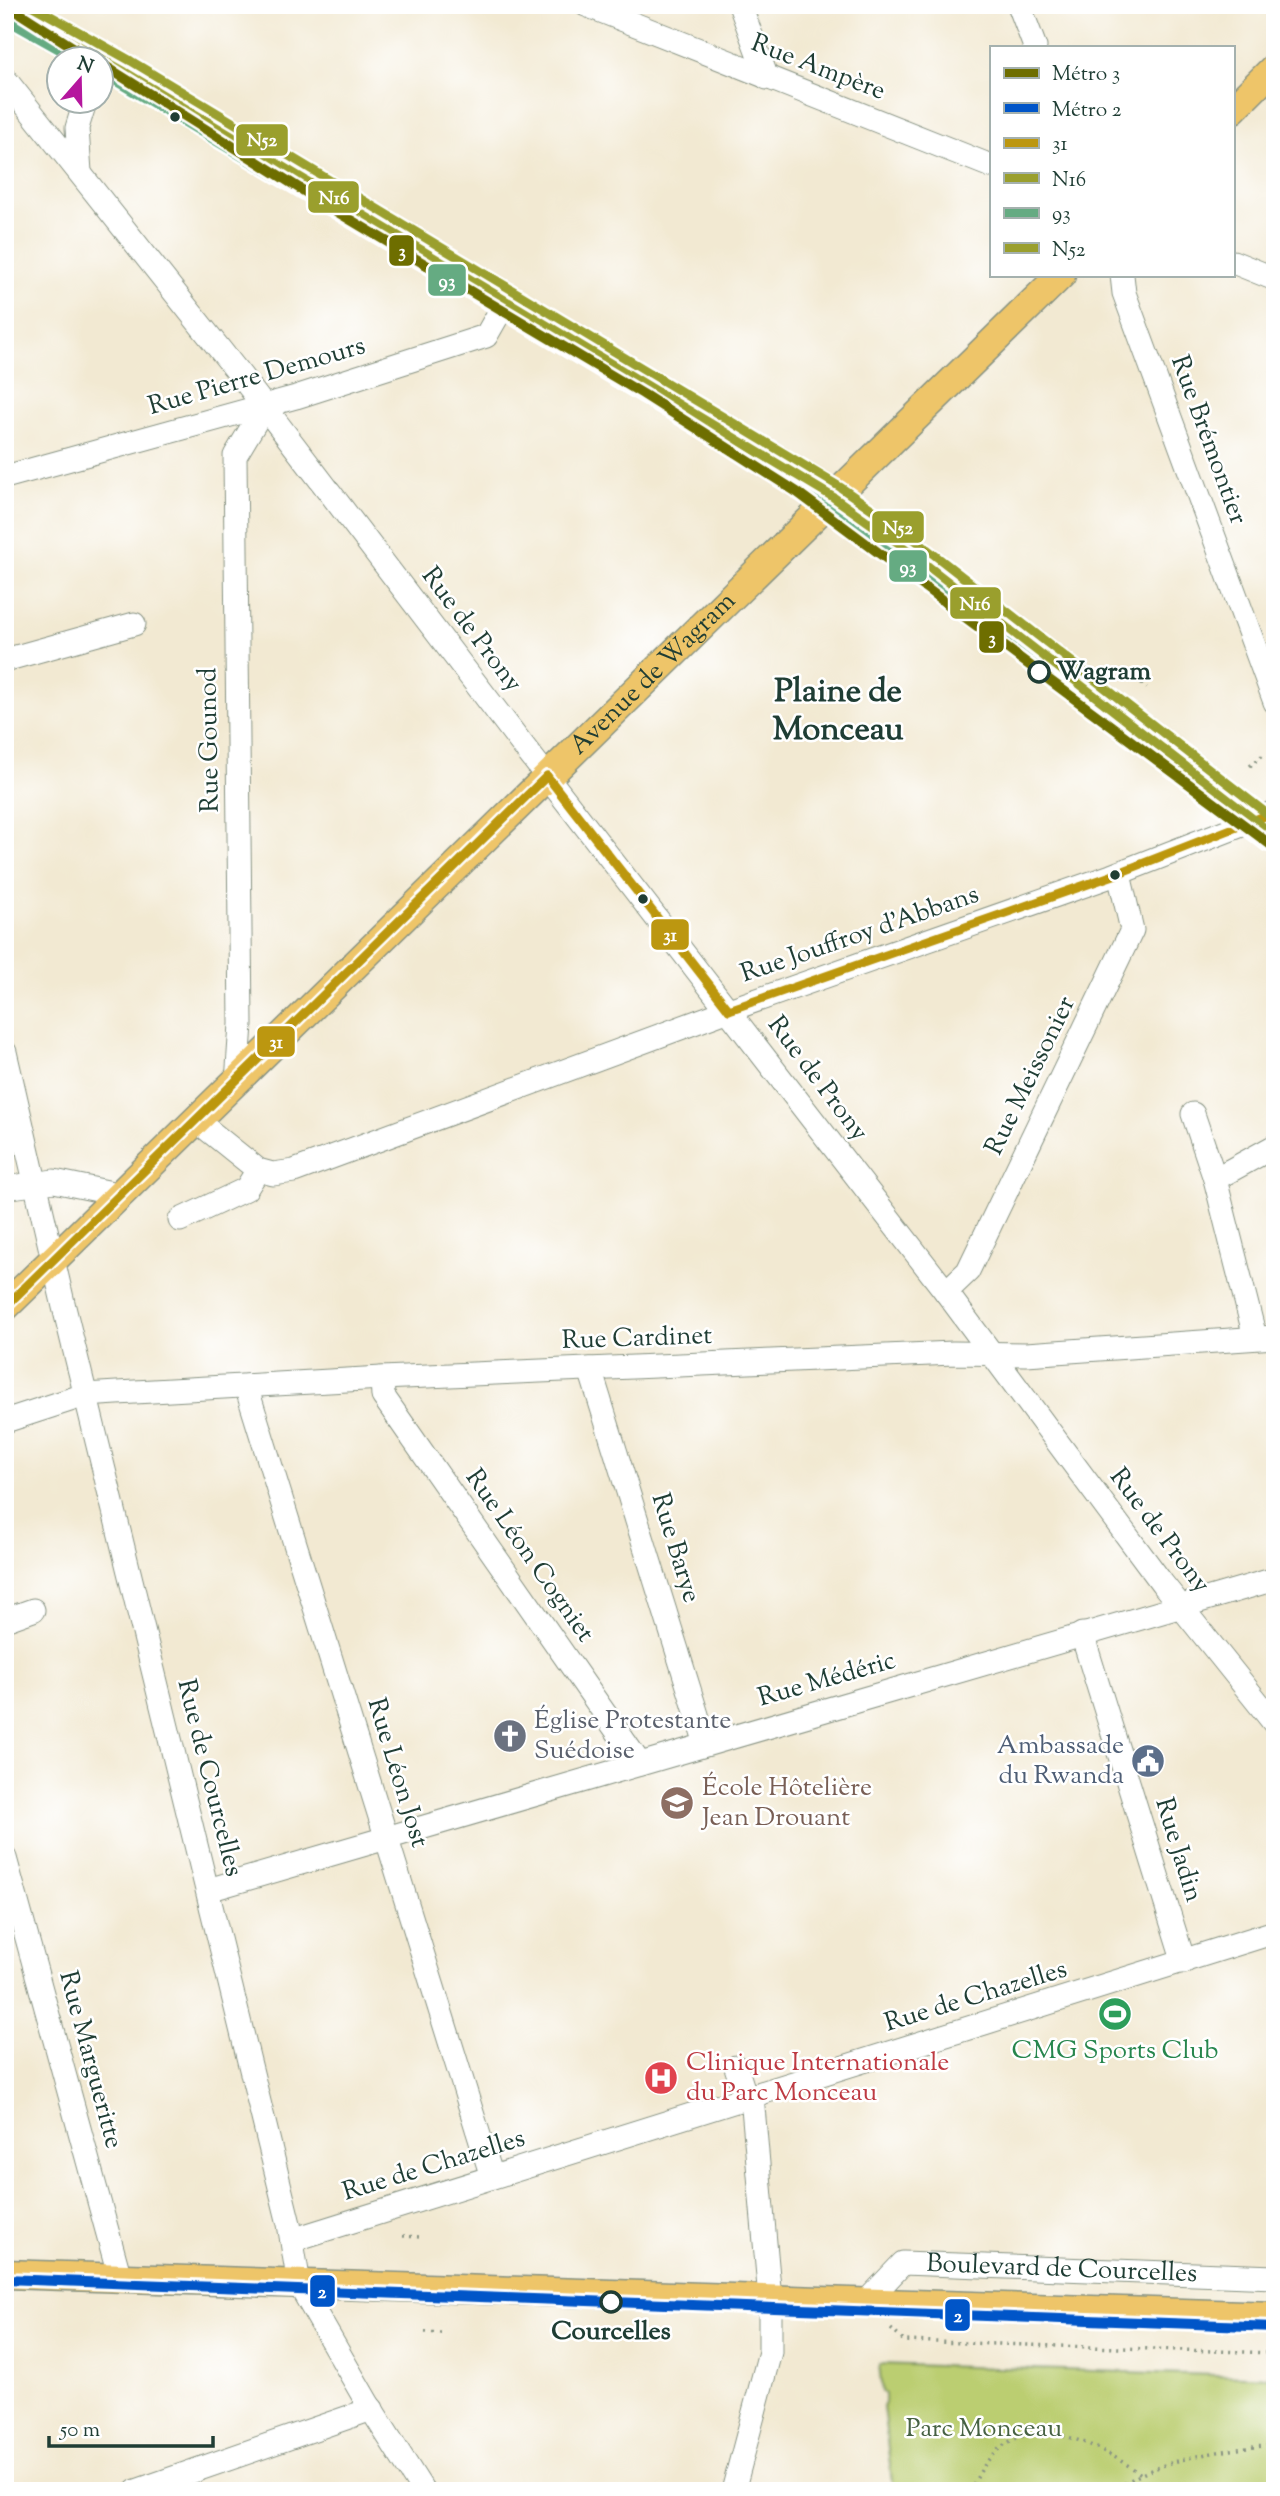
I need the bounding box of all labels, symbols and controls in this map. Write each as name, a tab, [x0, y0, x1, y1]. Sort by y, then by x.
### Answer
street label: Rue Ampère	[745, 25, 891, 111]
north arrow	[46, 46, 116, 116]
legend	[990, 46, 1234, 276]
text: N	[73, 51, 97, 82]
text: Métro 3	[1052, 60, 1120, 90]
text: Métro 2	[1052, 96, 1122, 126]
unlabelled marker	[168, 110, 182, 124]
line badge: N52	[235, 123, 289, 157]
text: N52	[247, 128, 277, 155]
text: 31	[1052, 130, 1068, 160]
text: N16	[1052, 166, 1086, 196]
line badge: N16	[307, 180, 360, 214]
text: N16	[319, 186, 349, 213]
text: 93	[1052, 200, 1071, 230]
line badge: 3	[388, 234, 415, 267]
text: N52	[1052, 236, 1086, 266]
text: 3	[398, 239, 406, 266]
line badge: 93	[427, 263, 467, 297]
text: 93	[439, 269, 456, 296]
street label: Rue Pierre Demours	[144, 328, 370, 426]
street label: Rue Brémontier	[1160, 350, 1256, 530]
line badge: N52	[871, 510, 925, 544]
text: N52	[883, 516, 913, 543]
line badge: 93	[888, 549, 928, 583]
text: 93	[900, 555, 917, 582]
street label: Rue de Prony	[412, 560, 530, 700]
street label: Avenue de Wagram	[562, 584, 744, 764]
line badge: N16	[949, 586, 1002, 620]
text: N16	[960, 592, 990, 619]
line badge: 3	[978, 620, 1005, 654]
text: 3	[988, 626, 996, 653]
place label: Wagram	[1056, 654, 1151, 691]
marker: Wagram	[1028, 661, 1050, 683]
street label: Rue Gounod	[190, 667, 230, 813]
district label: Plaine de Monceau	[772, 669, 904, 755]
unlabelled marker	[1108, 868, 1122, 882]
street label: Rue Jouffroy d'Abbans	[736, 877, 984, 993]
unlabelled marker	[636, 892, 650, 906]
line badge: 31	[650, 918, 690, 951]
text: 31	[663, 923, 678, 950]
street label: Rue Meissonier	[977, 990, 1086, 1162]
street label: Rue de Prony	[758, 1009, 876, 1149]
line badge: 31	[256, 1025, 296, 1058]
text: 31	[269, 1030, 284, 1057]
street label: Rue Cardinet	[561, 1318, 713, 1360]
street label: Rue de Prony	[1100, 1461, 1218, 1601]
street label: Rue Léon Cogniet	[455, 1462, 603, 1650]
street label: Rue Barye	[641, 1489, 709, 1607]
street label: Rue Médéric	[754, 1643, 900, 1717]
street label: Rue de Courcelles	[167, 1675, 251, 1881]
street label: Rue Léon Jost	[357, 1694, 437, 1852]
place label: Église Protestante Suédoise	[534, 1703, 731, 1770]
church icon: Église Protestante Suédoise	[491, 1717, 529, 1755]
place label: Ambassade du Rwanda	[997, 1728, 1124, 1795]
public building icon: Ambassade du Rwanda	[1129, 1742, 1167, 1780]
place label: École Hôtelière Jean Drouant	[700, 1770, 872, 1837]
school or university icon: École Hôtelière Jean Drouant	[658, 1784, 696, 1822]
street label: Rue Jadin	[1145, 1793, 1211, 1907]
street label: Rue de Chazelles	[880, 1952, 1072, 2042]
street label: Rue Margueritte	[49, 1967, 131, 2153]
sports icon: CMG Sports Club	[1096, 1995, 1134, 2033]
place label: CMG Sports Club	[1012, 2033, 1218, 2070]
place label: Clinique Internationale du Parc Monceau	[686, 2045, 949, 2112]
hospital icon: Clinique Internationale du Parc Monceau	[642, 2059, 680, 2097]
street label: Rue de Chazelles	[338, 2121, 530, 2211]
street label: Boulevard de Courcelles	[925, 2245, 1198, 2293]
line badge: 2	[309, 2274, 336, 2308]
text: 2	[318, 2280, 327, 2307]
marker: Courcelles	[600, 2291, 622, 2313]
line badge: 2	[944, 2298, 971, 2332]
text: 2	[954, 2304, 963, 2331]
place label: Courcelles	[551, 2314, 671, 2351]
scale bar	[49, 2405, 214, 2449]
park label: Parc Monceau	[906, 2411, 1062, 2448]
text: 50 m	[59, 2416, 100, 2446]

